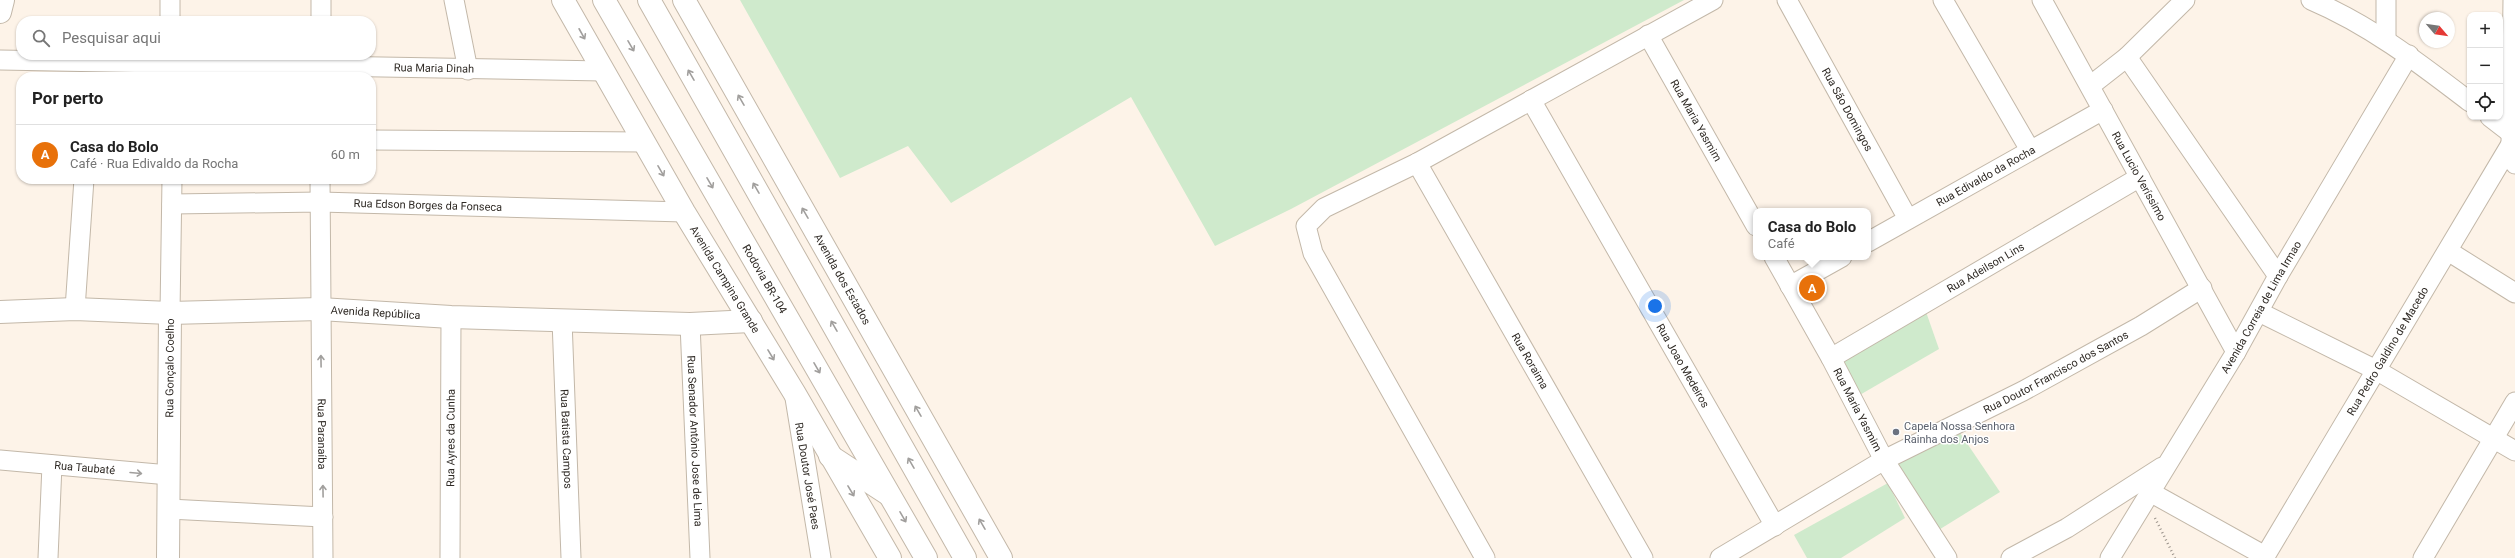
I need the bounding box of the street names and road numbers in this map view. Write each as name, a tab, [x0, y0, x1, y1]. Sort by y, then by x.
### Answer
street label: Rua Maria Dinah	[394, 61, 474, 76]
street label: Rua São Domingos	[1819, 66, 1875, 154]
street label: Rua Maria Yasmim	[1667, 77, 1724, 164]
street label: Rua Lucio Veríssimo	[2109, 129, 2168, 223]
street label: Rua Edivaldo da Rocha	[1934, 143, 2038, 209]
street label: Rua Edson Borges da Fonseca	[354, 197, 502, 214]
street label: Avenida Campina Grande	[687, 224, 762, 336]
street label: Avenida dos Estados	[811, 232, 873, 327]
street label: Avenida Correia de Lima Irmao	[2219, 239, 2304, 376]
street label: Rua Adeilson Lins	[1945, 240, 2027, 296]
street label: Rodovia BR-104	[740, 242, 789, 316]
street label: Rua Pedro Galdino de Macedo	[2344, 284, 2431, 418]
street label: Avenida República	[330, 304, 421, 322]
street label: Rua Gonçalo Coelho	[163, 318, 177, 418]
street label: Rua Joao Medeiros	[1653, 321, 1712, 410]
street label: Rua Doutor Francisco dos Santos	[1981, 328, 2131, 417]
street label: Rua Roraima	[1509, 331, 1551, 391]
street label: Rua Senador Antônio Jose de Lima	[684, 355, 705, 527]
street label: Rua Maria Yasmim	[1830, 366, 1884, 454]
street label: Rua Ayres da Cunha	[444, 389, 458, 487]
street label: Rua Batista Campos	[558, 389, 574, 489]
street label: Rua Paranaíba	[315, 398, 328, 470]
street label: Rua Doutor José Paes	[792, 421, 822, 531]
street label: Rua Taubaté	[54, 459, 116, 477]

